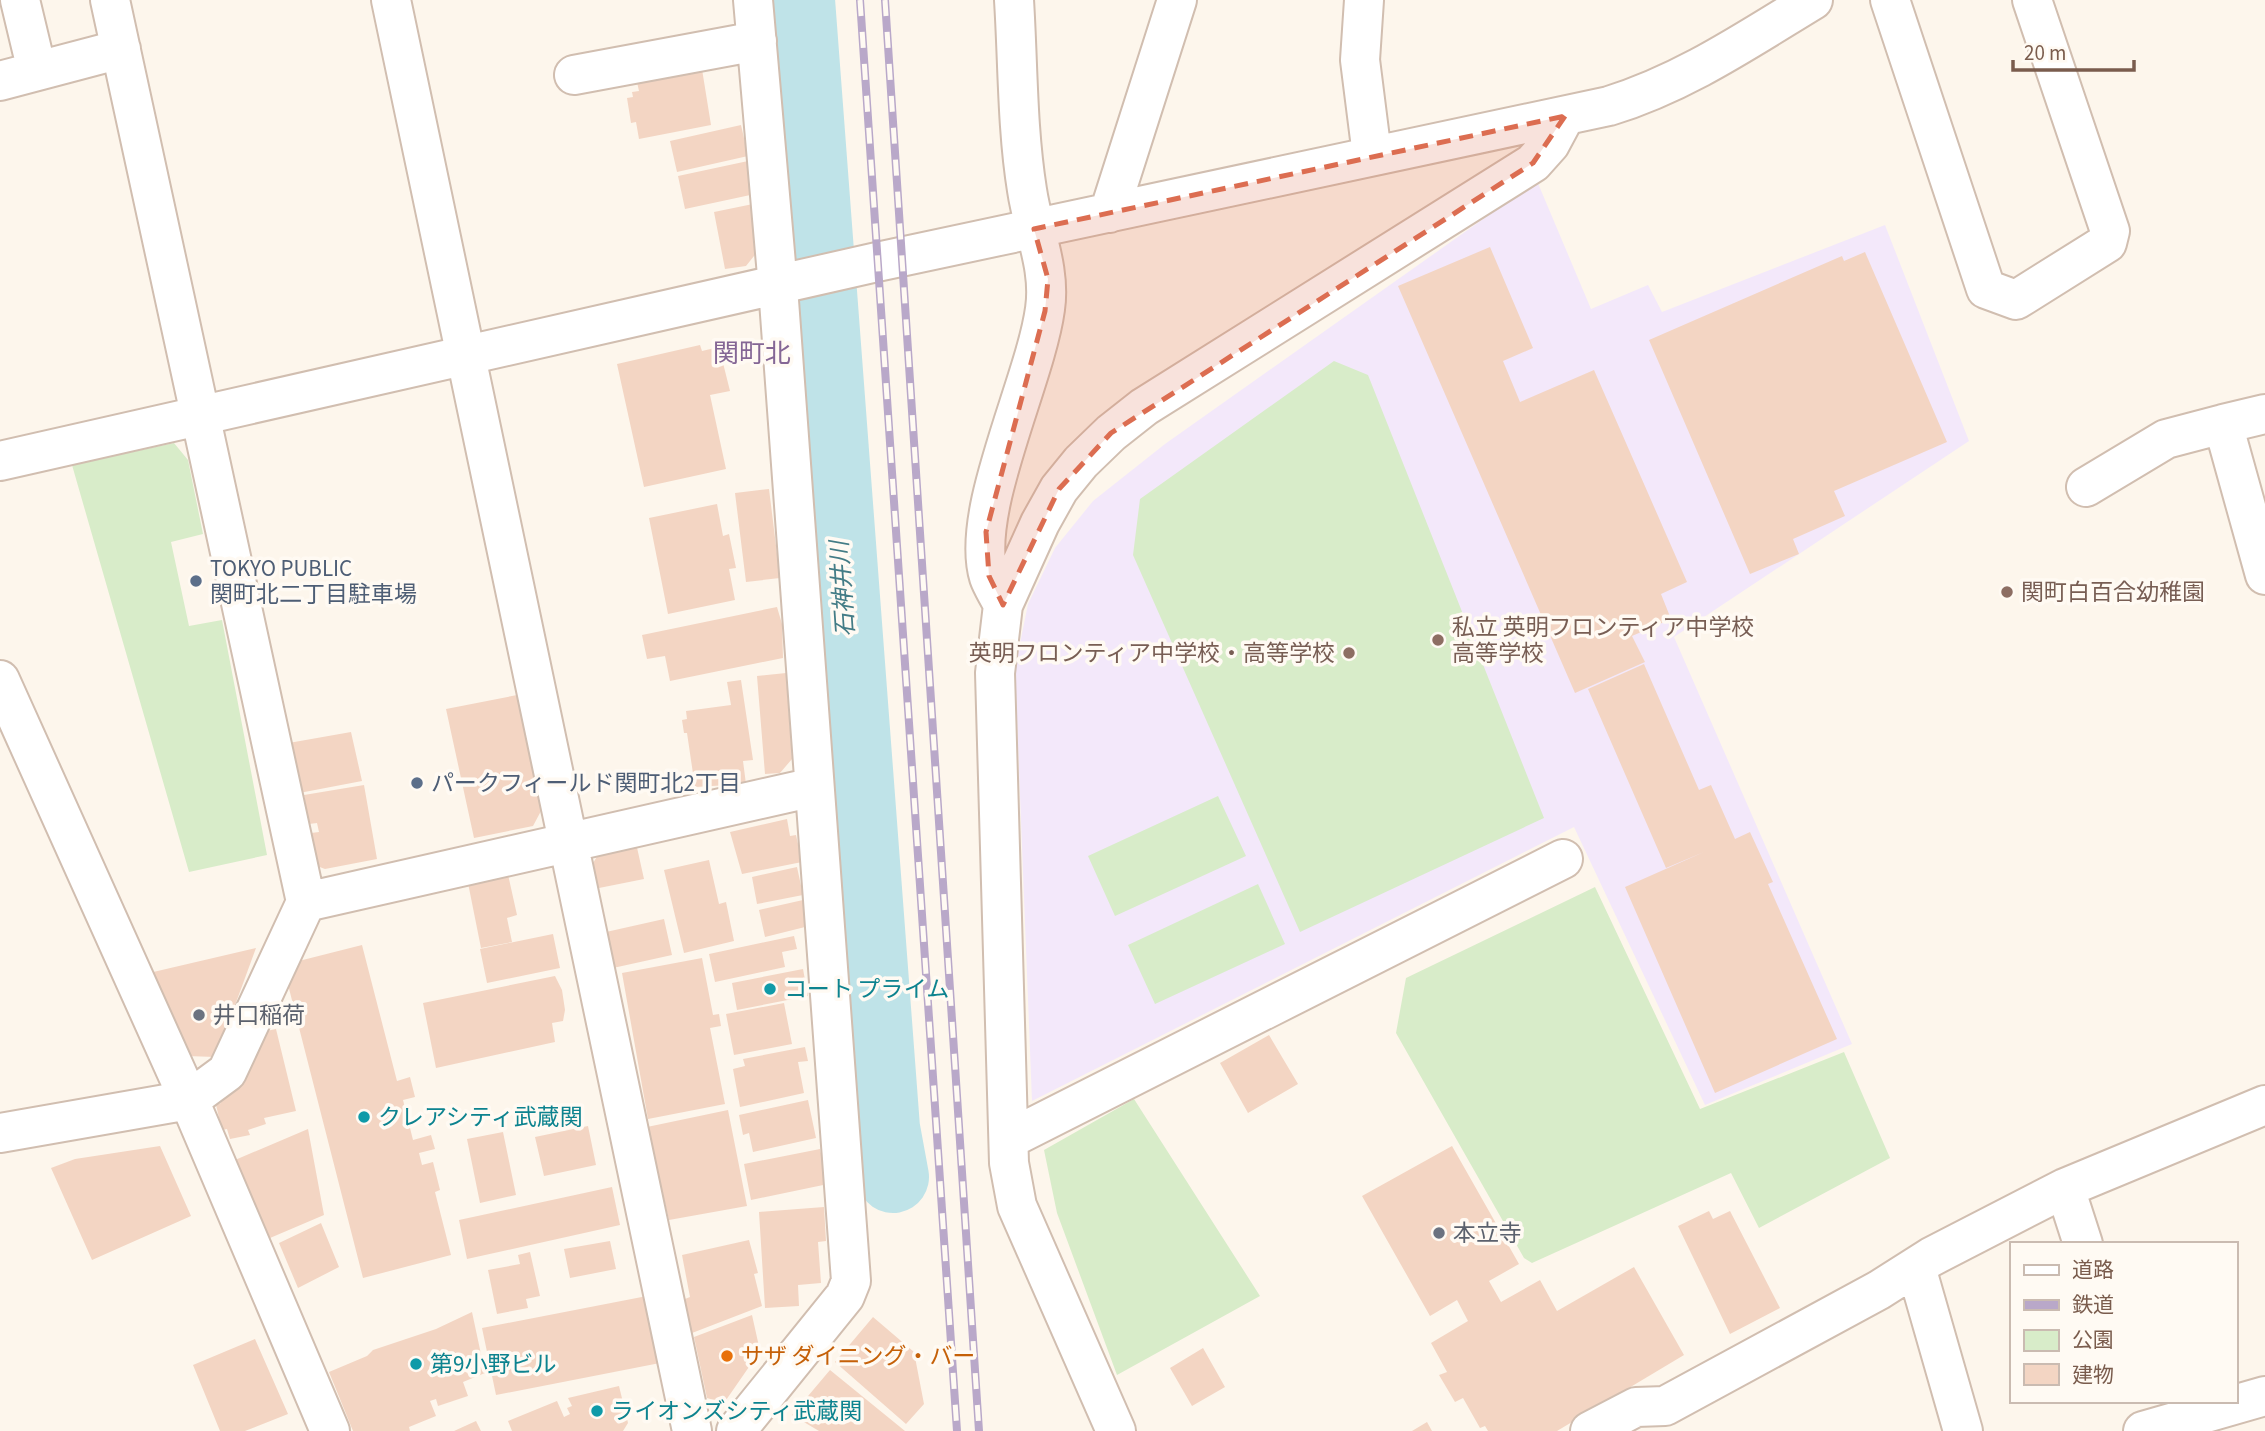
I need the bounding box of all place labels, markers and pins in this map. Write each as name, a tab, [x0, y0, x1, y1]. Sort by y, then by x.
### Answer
place label: TOKYO PUBLIC 関町北二丁目駐車場	[210, 552, 417, 611]
marker: TOKYO PUBLIC 関町北二丁目駐車場	[188, 573, 204, 589]
place label: 関町白百合幼稚園	[2021, 576, 2205, 609]
marker: 関町白百合幼稚園	[1999, 584, 2015, 600]
place label: 私立 英明フロンティア中学校 高等学校	[1452, 611, 1754, 670]
marker: 私立 英明フロンティア中学校 高等学校	[1430, 632, 1446, 648]
place label: 英明フロンティア中学校・高等学校	[968, 637, 1335, 670]
marker: 英明フロンティア中学校・高等学校	[1341, 645, 1357, 661]
place label: パークフィールド関町北2丁目	[431, 767, 741, 800]
marker: パークフィールド関町北2丁目	[409, 775, 425, 791]
place label: コート プライム	[784, 973, 949, 1006]
marker: コート プライム	[762, 981, 778, 997]
place label: 井口稲荷	[213, 999, 305, 1032]
marker: 井口稲荷	[191, 1007, 207, 1023]
place label: クレアシティ武蔵関	[378, 1101, 583, 1134]
marker: クレアシティ武蔵関	[356, 1109, 372, 1125]
place label: 本立寺	[1453, 1217, 1522, 1250]
marker: 本立寺	[1431, 1225, 1447, 1241]
place label: サザ ダイニング・バー	[741, 1340, 976, 1373]
place label: 第9小野ビル	[430, 1348, 556, 1381]
marker: サザ ダイニング・バー	[719, 1348, 735, 1364]
marker: 第9小野ビル	[408, 1356, 424, 1372]
place label: ライオンズシティ武蔵関	[611, 1395, 862, 1428]
marker: ライオンズシティ武蔵関	[589, 1403, 605, 1419]

